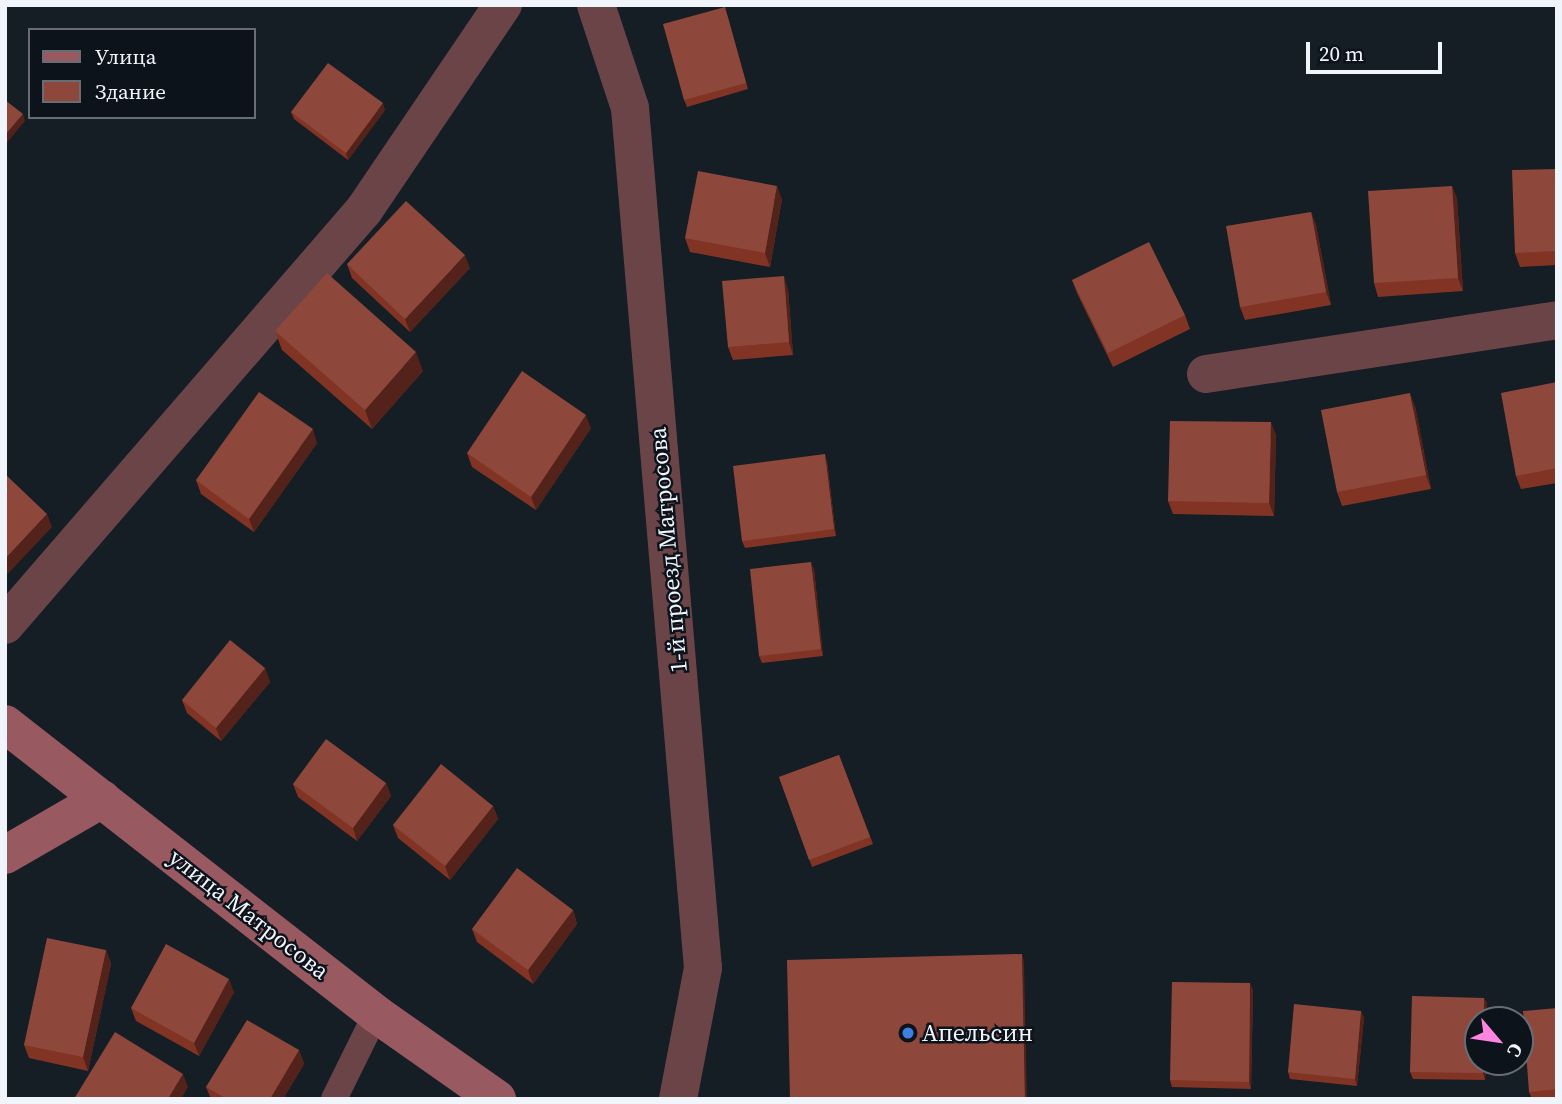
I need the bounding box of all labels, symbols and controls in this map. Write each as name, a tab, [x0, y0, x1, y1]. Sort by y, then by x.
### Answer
legend	[28, 28, 256, 119]
scale bar	[1310, 28, 1446, 72]
text: 20 m	[1319, 39, 1364, 68]
text: Улица	[95, 42, 156, 71]
text: Здание	[95, 77, 166, 106]
street label: 1-й проезд Матросова	[643, 426, 693, 674]
street label: улица Матросова	[163, 843, 335, 985]
north arrow	[1464, 1006, 1534, 1076]
place label: Апельсин	[922, 1019, 1033, 1047]
marker: Апельсин	[900, 1025, 916, 1041]
text: С	[1501, 1039, 1530, 1062]

